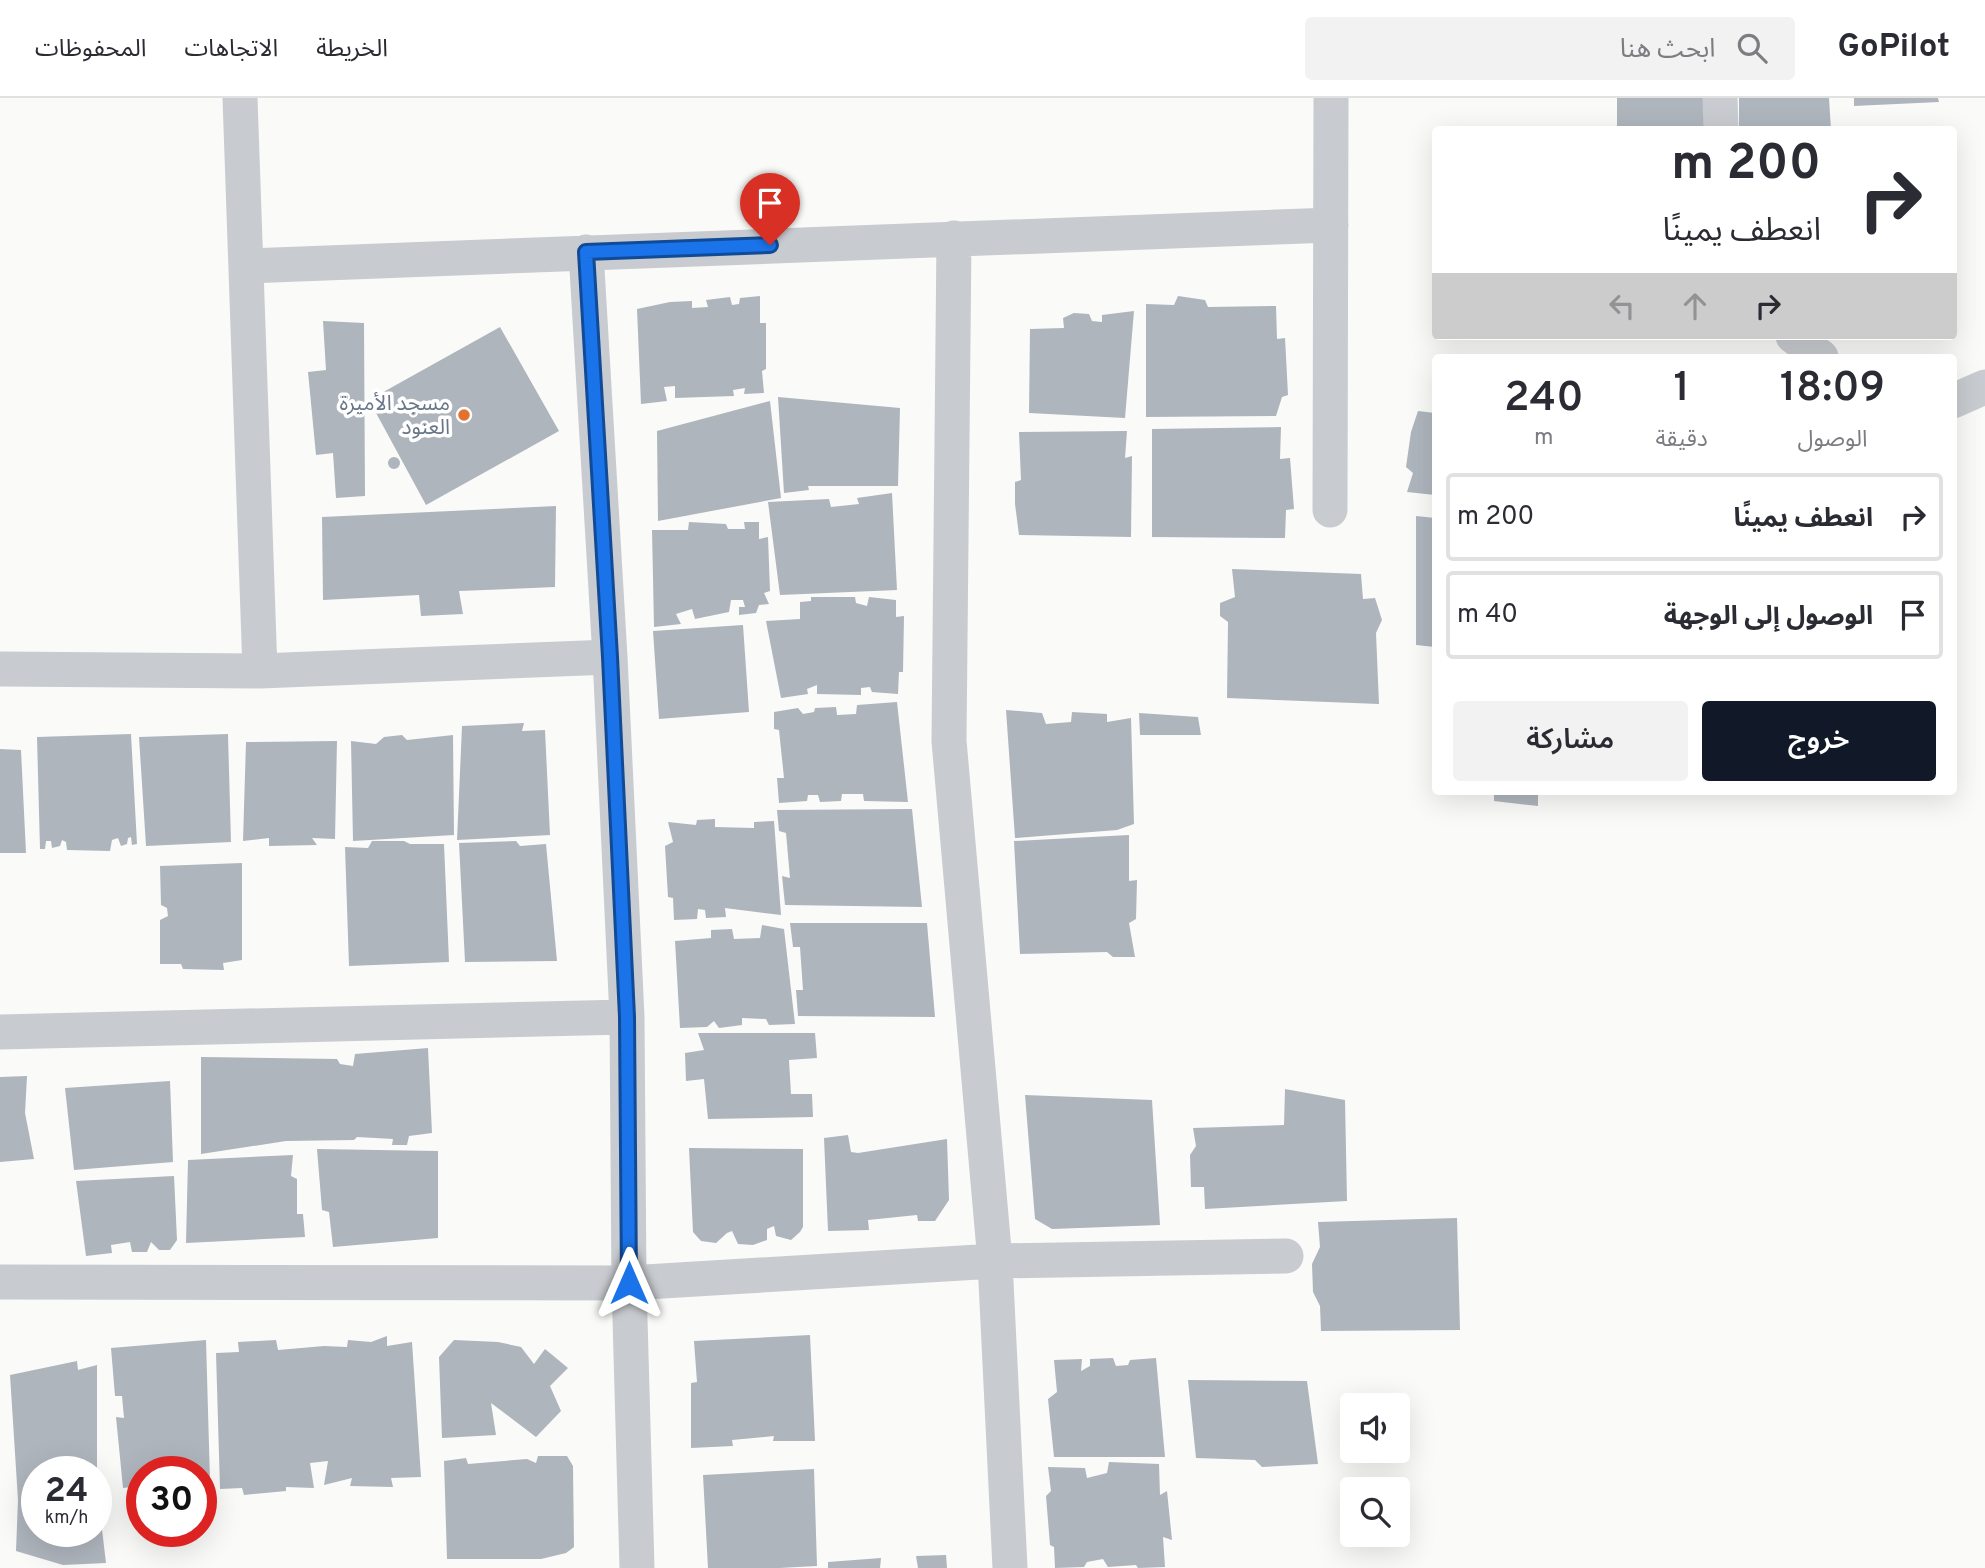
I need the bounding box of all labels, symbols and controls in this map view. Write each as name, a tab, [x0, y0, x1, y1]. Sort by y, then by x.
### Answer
search box	[1305, 17, 1795, 80]
text: GoPilot	[1837, 27, 1950, 69]
icon: search	[1733, 29, 1771, 67]
text: ابحث هنا	[1620, 34, 1715, 67]
text: المحفوظات	[35, 35, 146, 65]
text: الاتجاهات	[184, 35, 278, 65]
text: الخريطة	[316, 35, 388, 65]
text: 200 m	[1671, 135, 1821, 197]
icon: right	[1845, 154, 1936, 245]
pin	[740, 173, 800, 245]
icon: arrive	[751, 184, 789, 222]
text: انعطف يمينًا	[1662, 212, 1821, 252]
icon: left	[1603, 287, 1641, 325]
icon: ahead	[1676, 287, 1714, 325]
icon: right	[1749, 287, 1787, 325]
text: 1	[1673, 363, 1690, 416]
text: 18:09	[1780, 363, 1885, 416]
text: 240	[1504, 373, 1584, 426]
place label: مسجد الأميرة العنود	[340, 391, 450, 442]
marker: مسجد الأميرة العنود	[456, 407, 472, 423]
text: m	[1534, 424, 1553, 453]
text: دقيقة	[1655, 426, 1708, 455]
text: الوصول	[1797, 426, 1867, 455]
icon: right	[1894, 498, 1932, 536]
text: 200 m	[1457, 501, 1534, 534]
text: انعطف يمينًا	[1734, 503, 1873, 536]
icon: arrive	[1894, 596, 1932, 634]
text: 40 m	[1457, 599, 1518, 632]
text: الوصول إلى الوجهة	[1664, 601, 1873, 634]
button: مشاركة	[1453, 701, 1688, 781]
button: خروج	[1702, 701, 1936, 781]
position arrow	[592, 1246, 666, 1320]
map controls	[1340, 1393, 1410, 1547]
button: sound	[1340, 1393, 1410, 1463]
speed limit sign: 30	[126, 1456, 217, 1547]
text: 24	[45, 1470, 88, 1514]
button: search	[1340, 1477, 1410, 1547]
text: km/h	[45, 1507, 88, 1530]

